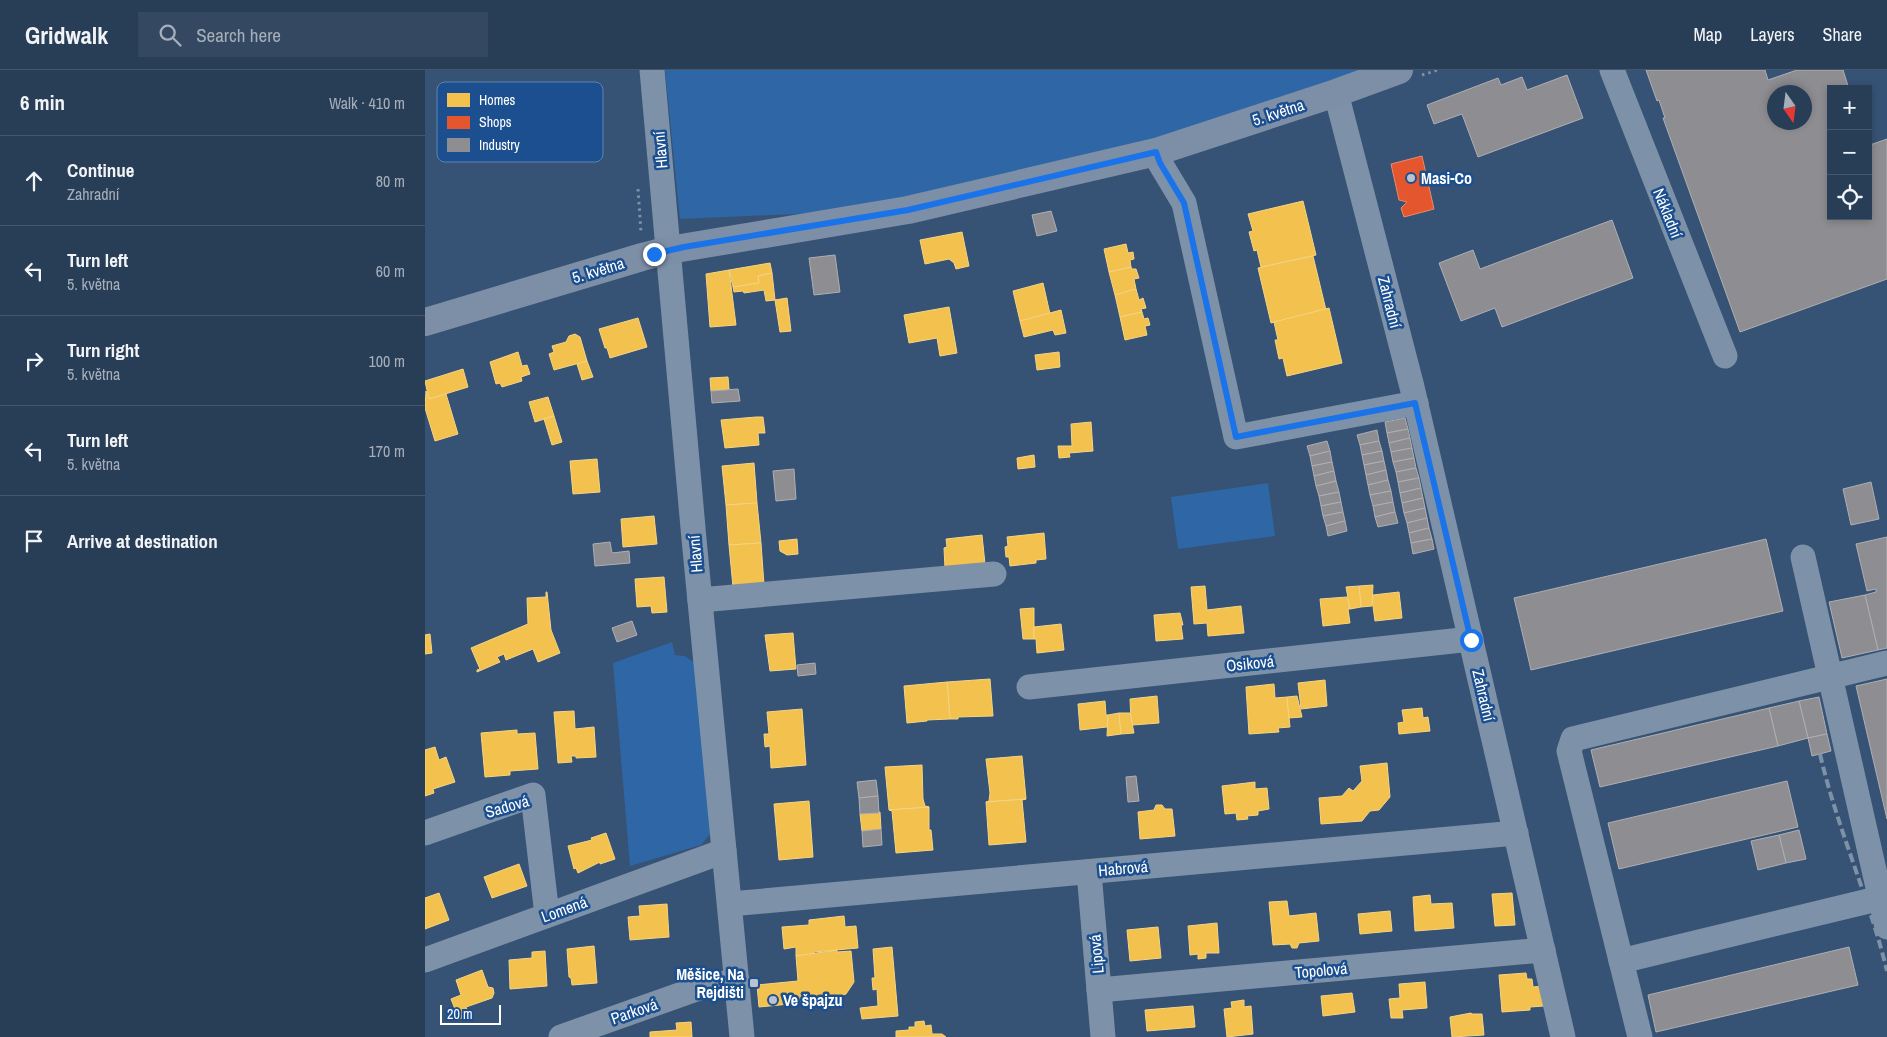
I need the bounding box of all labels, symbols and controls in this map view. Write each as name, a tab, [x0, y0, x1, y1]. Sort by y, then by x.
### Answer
search box	[138, 12, 488, 57]
text: Gridwalk	[25, 19, 108, 51]
icon: search	[156, 21, 184, 49]
text: Search here	[196, 22, 281, 48]
text: Map	[1694, 22, 1722, 47]
text: Layers	[1750, 22, 1795, 47]
text: Share	[1823, 22, 1862, 47]
legend	[437, 82, 603, 162]
north arrow	[1767, 85, 1812, 130]
map controls	[1827, 85, 1872, 220]
button: +	[1827, 85, 1872, 130]
text: 6 min	[20, 88, 65, 117]
text: Homes	[479, 91, 516, 109]
text: Walk · 410 m	[329, 92, 405, 114]
street label: 5. května	[1249, 93, 1307, 131]
text: Shops	[479, 113, 512, 131]
street label: Hlavní	[647, 130, 673, 169]
button: −	[1827, 130, 1872, 175]
text: Industry	[479, 136, 520, 154]
text: Continue	[67, 157, 135, 183]
icon: ahead	[20, 167, 48, 195]
place label: Masi-Co	[1421, 167, 1472, 189]
text: 80 m	[376, 170, 405, 192]
marker: Masi-Co	[1405, 172, 1417, 184]
button: locate	[1827, 175, 1872, 220]
text: Zahradní	[67, 183, 120, 205]
street label: Nákladní	[1648, 185, 1688, 241]
route end	[643, 243, 666, 266]
text: Turn left	[67, 247, 128, 273]
street label: 5. května	[569, 251, 627, 288]
icon: left	[20, 257, 48, 285]
text: 60 m	[376, 260, 405, 282]
text: 5. května	[67, 273, 120, 295]
street label: Zahradní	[1373, 274, 1407, 330]
text: Turn right	[67, 337, 139, 363]
icon: right	[20, 347, 48, 375]
text: 100 m	[369, 350, 405, 372]
text: 5. května	[67, 363, 120, 385]
text: Turn left	[67, 427, 128, 453]
icon: left	[20, 437, 48, 465]
text: 170 m	[369, 440, 405, 462]
text: 5. května	[67, 453, 120, 475]
icon: arrive	[20, 527, 48, 555]
text: Arrive at destination	[67, 528, 218, 554]
street label: Hlavní	[682, 534, 708, 573]
route start	[1460, 629, 1483, 652]
street label: Osiková	[1225, 649, 1276, 676]
street label: Zahradní	[1467, 667, 1501, 723]
street label: Sadová	[483, 789, 532, 823]
street label: Habrová	[1097, 855, 1149, 881]
street label: Lomená	[538, 890, 591, 927]
street label: Lipová	[1083, 933, 1109, 975]
street label: Topolová	[1294, 957, 1349, 983]
place label: Měšice, Na Rejdišti	[676, 963, 745, 1003]
marker: Měšice, Na Rejdišti	[748, 977, 760, 989]
place label: Ve špajzu	[783, 989, 843, 1011]
street label: Parková	[608, 993, 661, 1029]
marker: Ve špajzu	[767, 994, 779, 1006]
scale bar	[440, 1002, 501, 1025]
text: 20 m	[447, 1005, 473, 1023]

